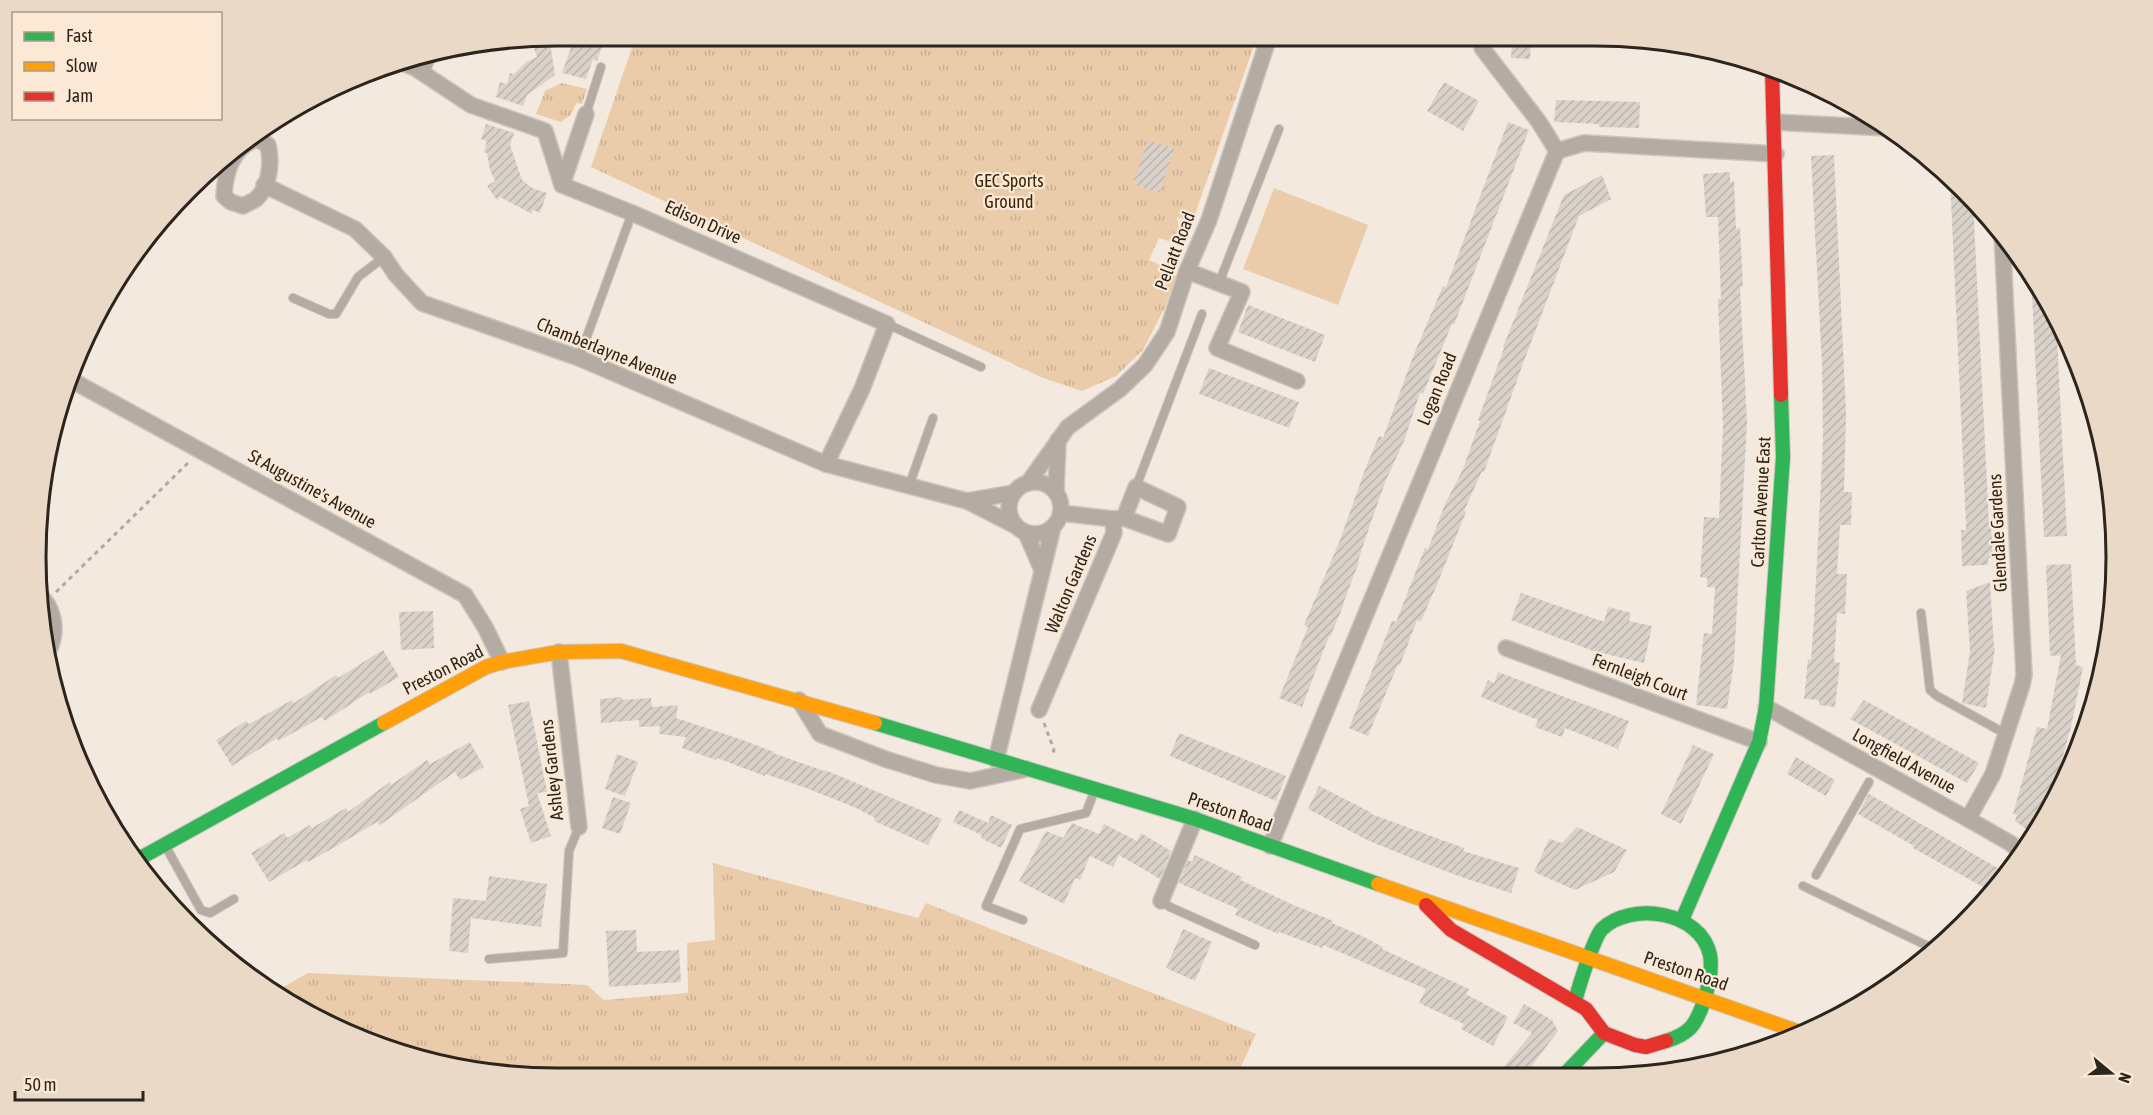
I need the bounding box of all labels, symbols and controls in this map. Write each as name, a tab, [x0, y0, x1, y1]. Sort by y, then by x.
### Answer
legend	[12, 12, 222, 120]
text: Fast	[66, 25, 93, 46]
text: Slow	[66, 55, 97, 76]
text: Jam	[66, 85, 93, 106]
park label: GEC Sports Ground	[975, 170, 1044, 212]
street label: Edison Drive	[662, 195, 745, 248]
street label: Pellatt Road	[1150, 209, 1199, 293]
street label: Chamberlayne Avenue	[534, 313, 681, 388]
street label: Logan Road	[1412, 349, 1461, 428]
street label: Carlton Avenue East	[1747, 436, 1774, 568]
street label: St Augustine's Avenue	[245, 445, 380, 532]
street label: Glendale Gardens	[1984, 473, 2011, 593]
street label: Walton Gardens	[1040, 531, 1101, 636]
street label: Preston Road	[399, 640, 487, 699]
street label: Fernleigh Court	[1589, 649, 1691, 704]
street label: Ashley Gardens	[536, 719, 567, 822]
street label: Longfield Avenue	[1849, 724, 1959, 798]
street label: Preston Road	[1185, 787, 1275, 836]
street label: Preston Road	[1641, 946, 1731, 995]
north arrow	[2081, 1043, 2141, 1103]
scale bar	[15, 1064, 142, 1102]
text: N	[2115, 1070, 2135, 1085]
text: 50 m	[24, 1074, 56, 1095]

